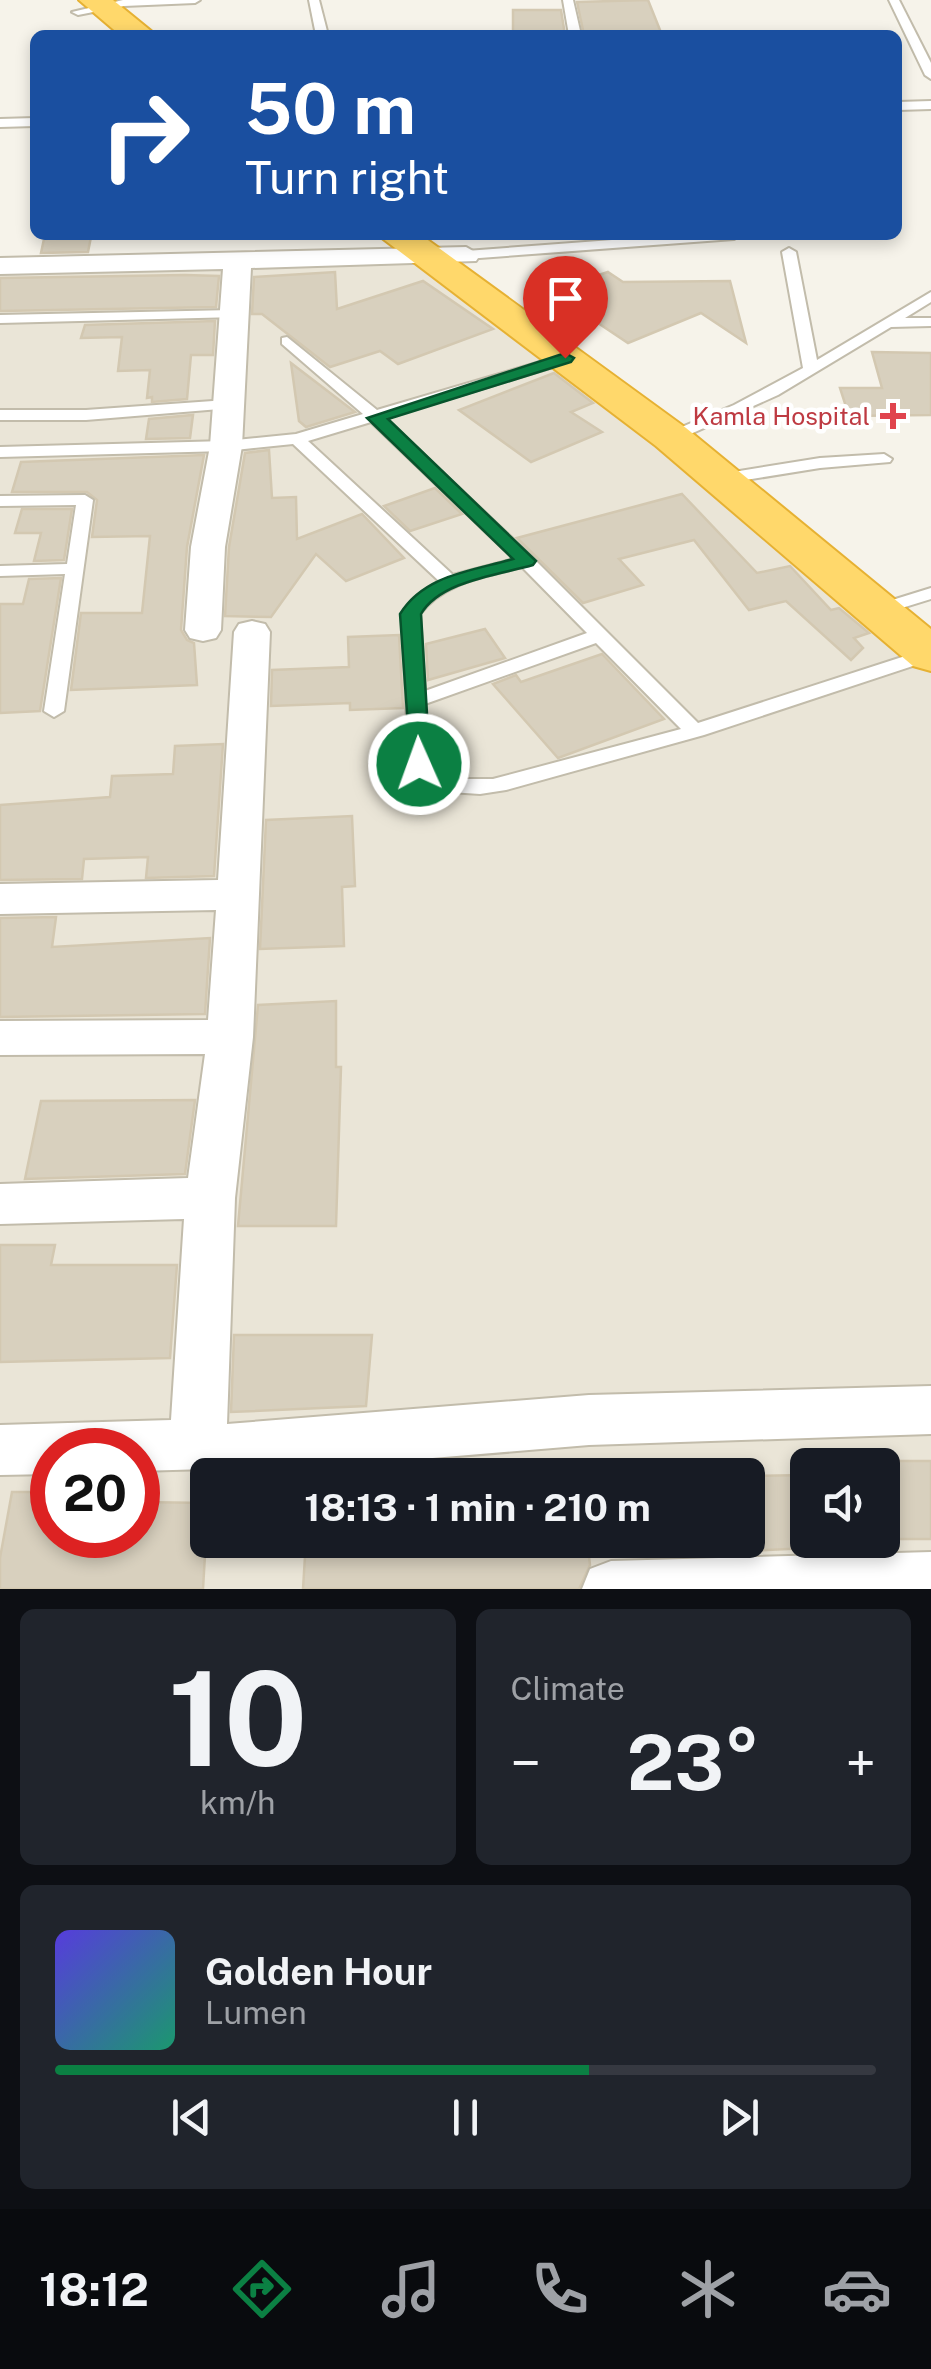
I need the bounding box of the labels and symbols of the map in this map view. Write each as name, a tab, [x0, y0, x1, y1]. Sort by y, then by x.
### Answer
pin	[523, 256, 608, 359]
place label: Kamla Hospital	[693, 401, 870, 431]
marker: Kamla Hospital	[880, 403, 906, 429]
position arrow	[367, 712, 471, 816]
speed limit sign: 20	[30, 1428, 160, 1558]

